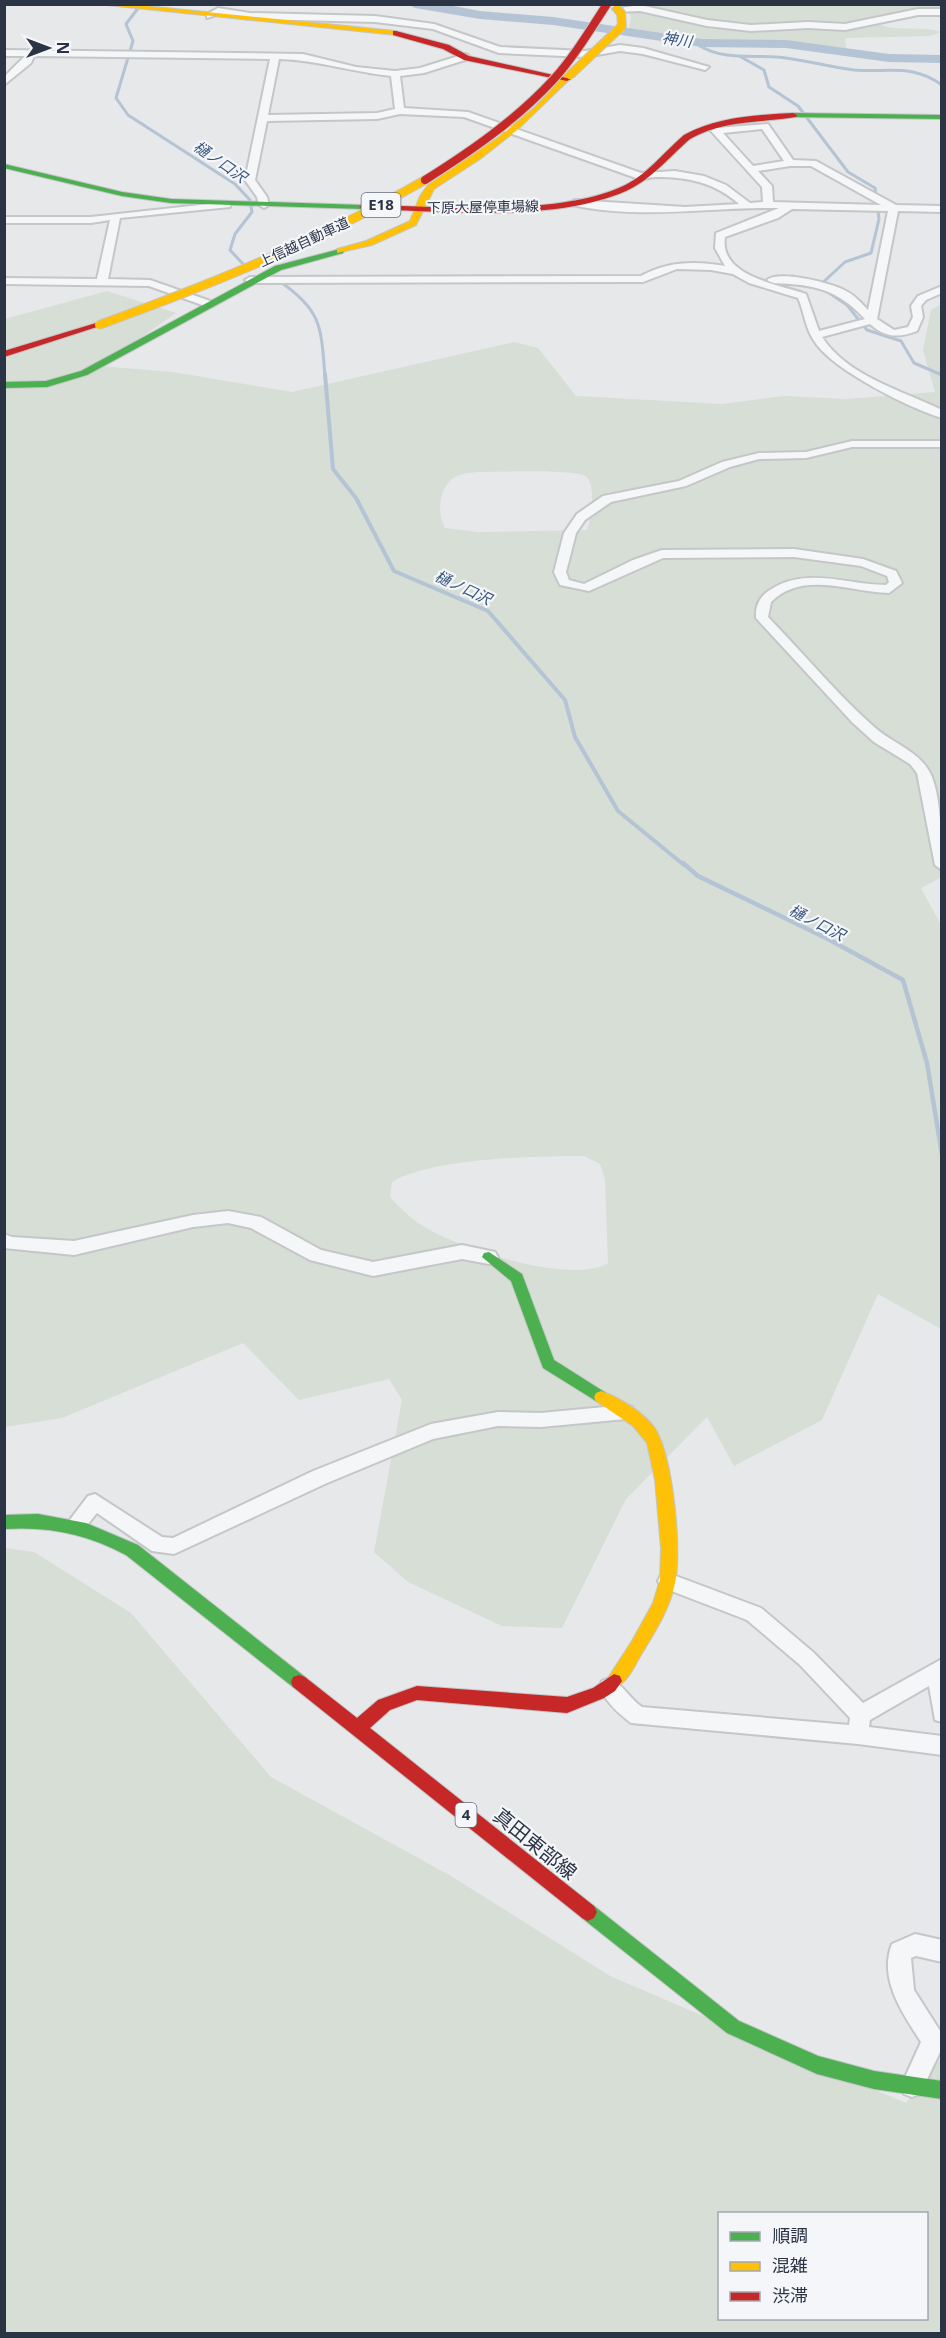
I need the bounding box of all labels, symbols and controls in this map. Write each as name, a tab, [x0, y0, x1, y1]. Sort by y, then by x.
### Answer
north arrow	[18, 18, 78, 78]
water label: 神川	[661, 27, 695, 51]
text: N	[52, 41, 74, 55]
water label: 樋ノ口沢	[190, 136, 253, 188]
road number: E18	[362, 193, 400, 217]
street label: 下原大屋停車場線	[427, 196, 539, 217]
street label: 上信越自動車道	[255, 212, 352, 271]
water label: 樋ノ口沢	[432, 565, 497, 610]
water label: 樋ノ口沢	[786, 900, 850, 946]
street label: 真田東部線	[488, 1802, 583, 1886]
road number: 4	[456, 1803, 476, 1827]
legend	[718, 2212, 928, 2320]
text: 順調	[772, 2223, 808, 2247]
text: 混雑	[772, 2253, 808, 2277]
text: 渋滞	[772, 2283, 808, 2307]

